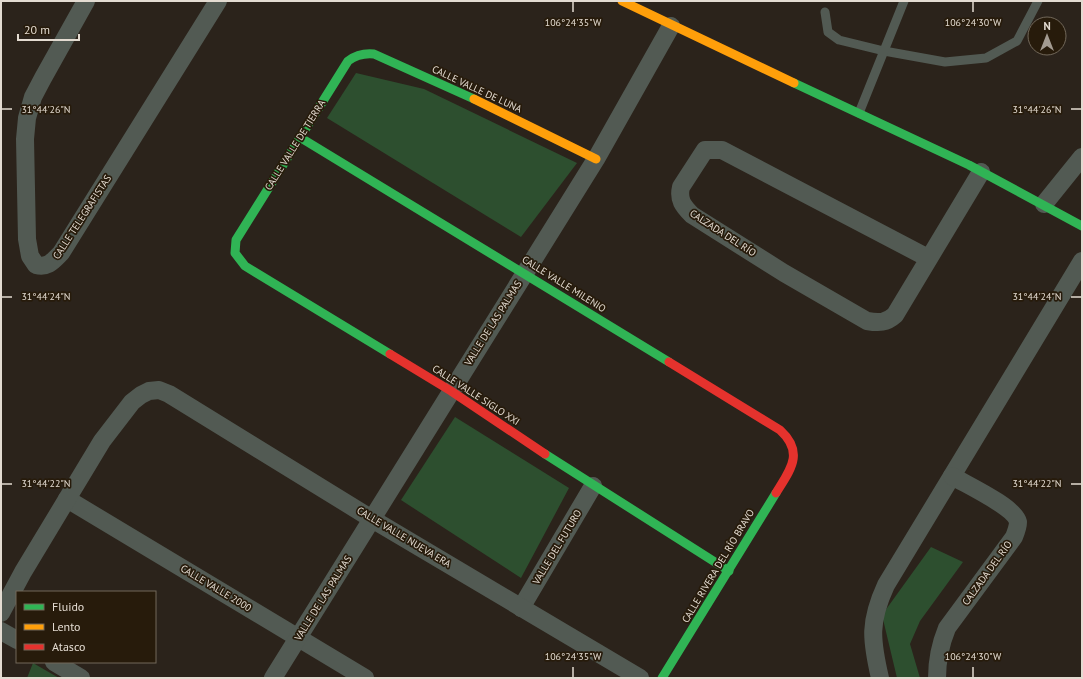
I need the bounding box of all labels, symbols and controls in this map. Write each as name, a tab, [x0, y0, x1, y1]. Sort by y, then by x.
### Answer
scale bar	[18, 16, 79, 42]
text: 106°24'35"W	[545, 16, 602, 29]
text: 106°24'30"W	[945, 16, 1002, 29]
north arrow	[1027, 16, 1067, 56]
text: N	[1043, 19, 1051, 33]
text: 20 m	[24, 22, 50, 37]
street label: CALLE VALLE DE LUNA	[430, 62, 524, 116]
street label: CALLE VALLE DE TIERRA	[262, 97, 328, 193]
text: 31°44'26"N	[21, 103, 71, 116]
text: 31°44'26"N	[1012, 103, 1062, 116]
street label: CALLE TELEGRAFISTAS	[50, 172, 114, 262]
street label: CALZADA DEL RÍO	[687, 207, 759, 259]
street label: CALLE VALLE MILENIO	[520, 253, 609, 315]
street label: VALLE DE LAS PALMAS	[461, 278, 525, 369]
text: 31°44'24"N	[21, 290, 71, 303]
text: 31°44'24"N	[1012, 290, 1062, 303]
street label: CALLE VALLE SIGLO XXI	[430, 362, 522, 428]
text: 31°44'22"N	[21, 477, 71, 490]
text: 31°44'22"N	[1012, 477, 1062, 490]
street label: CALLE VALLE NUEVA ERA	[355, 504, 454, 570]
street label: VALLE DEL FUTURO	[529, 507, 585, 588]
street label: CALLE RIVERA DEL RÍO BRAVO	[679, 507, 757, 625]
street label: CALZADA DEL RÍO	[959, 538, 1015, 608]
street label: VALLE DE LAS PALMAS	[291, 553, 355, 644]
street label: CALLE VALLE 2000	[178, 562, 254, 615]
legend	[16, 591, 156, 663]
text: Fluido	[52, 599, 84, 614]
text: Lento	[52, 619, 81, 634]
text: Atasco	[52, 639, 85, 654]
text: 106°24'35"W	[545, 650, 602, 663]
text: 106°24'30"W	[945, 650, 1002, 663]

